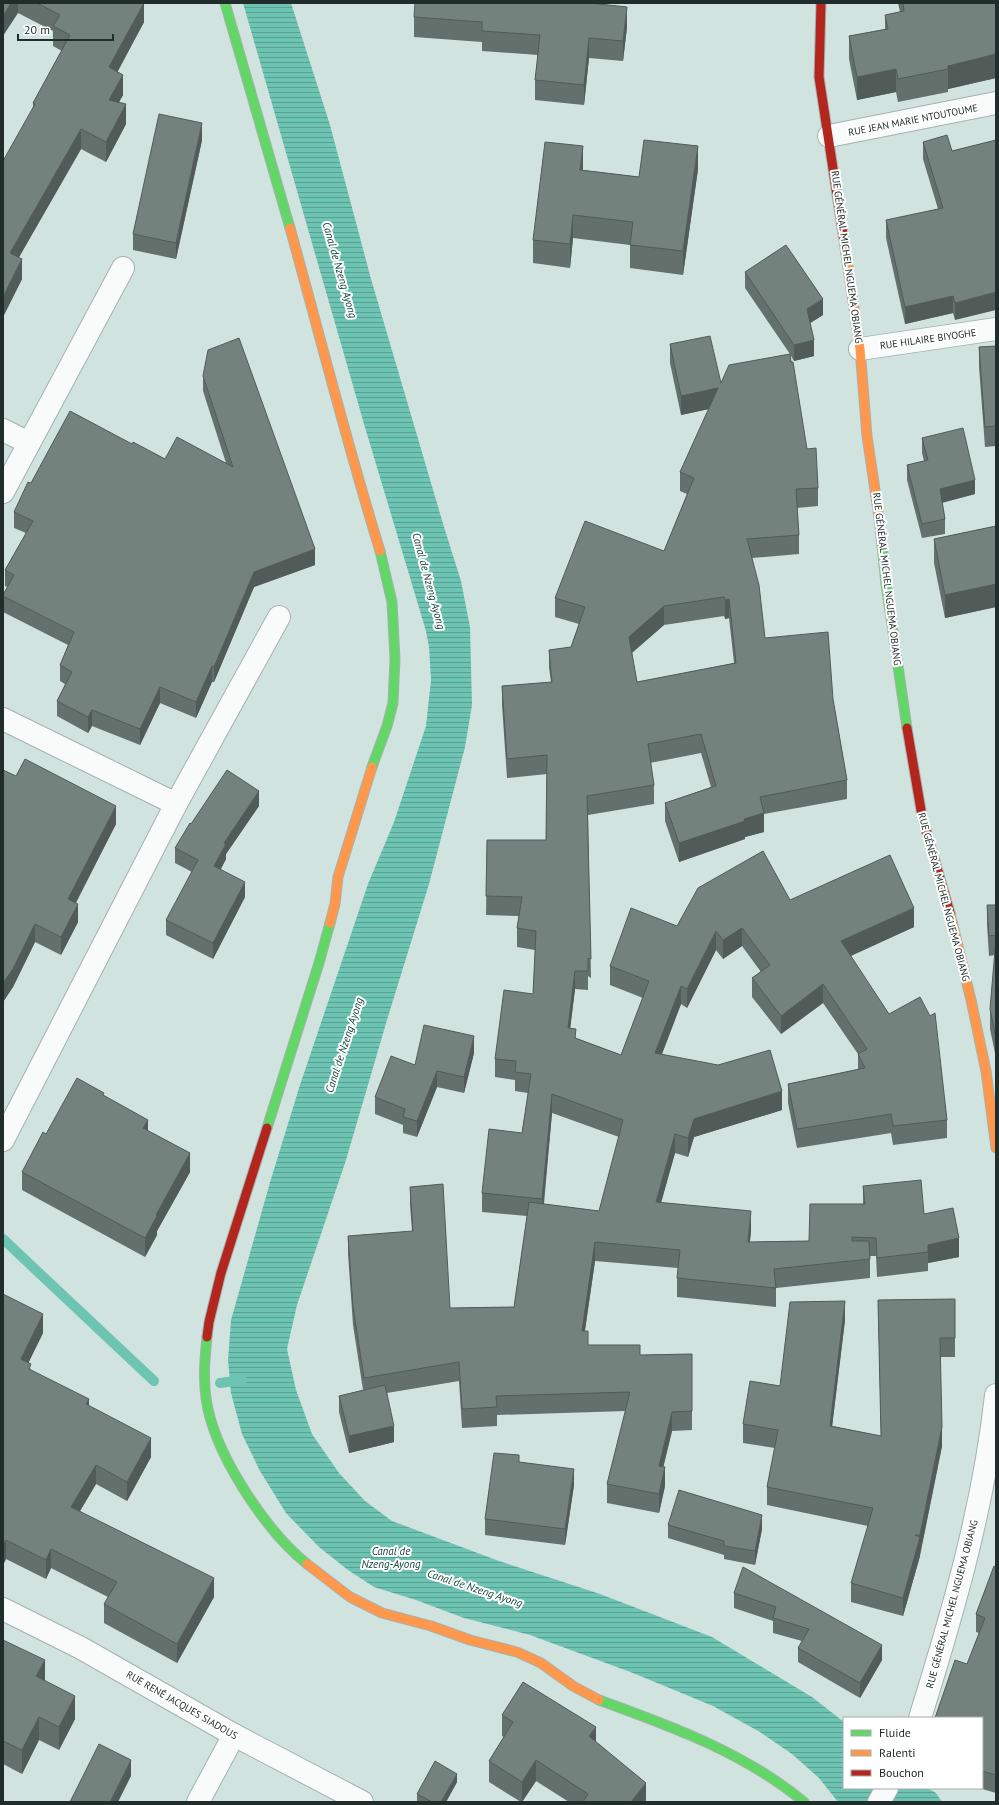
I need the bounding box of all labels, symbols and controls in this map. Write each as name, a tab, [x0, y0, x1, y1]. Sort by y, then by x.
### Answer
scale bar	[18, 16, 113, 42]
text: 20 m	[24, 22, 50, 37]
street label: RUE JEAN MARIE NTOUTOUME	[847, 101, 979, 139]
street label: RUE GÉNÉRAL MICHEL NGUEMA OBIANG	[828, 170, 866, 344]
water label: Canal de Nzeng Ayong	[320, 220, 361, 320]
street label: RUE HILAIRE BIYOGHE	[879, 326, 977, 352]
street label: RUE GÉNÉRAL MICHEL NGUEMA OBIANG	[870, 492, 904, 666]
water label: Canal de Nzeng Ayong	[409, 531, 449, 631]
street label: RUE GÉNÉRAL MICHEL NGUEMA OBIANG	[915, 811, 973, 983]
water label: Canal de Nzeng Ayong	[322, 995, 366, 1094]
street label: RUE GÉNÉRAL MICHEL NGUEMA OBIANG	[923, 1518, 981, 1690]
water label: Canal de Nzeng-Ayong	[362, 1544, 421, 1571]
water label: Canal de Nzeng Ayong	[426, 1566, 525, 1610]
street label: RUE RENÉ JACQUES SIADOUS	[124, 1668, 240, 1742]
legend	[843, 1717, 983, 1789]
text: Fluide	[879, 1725, 911, 1740]
text: Ralenti	[879, 1745, 915, 1760]
text: Bouchon	[879, 1765, 924, 1780]

